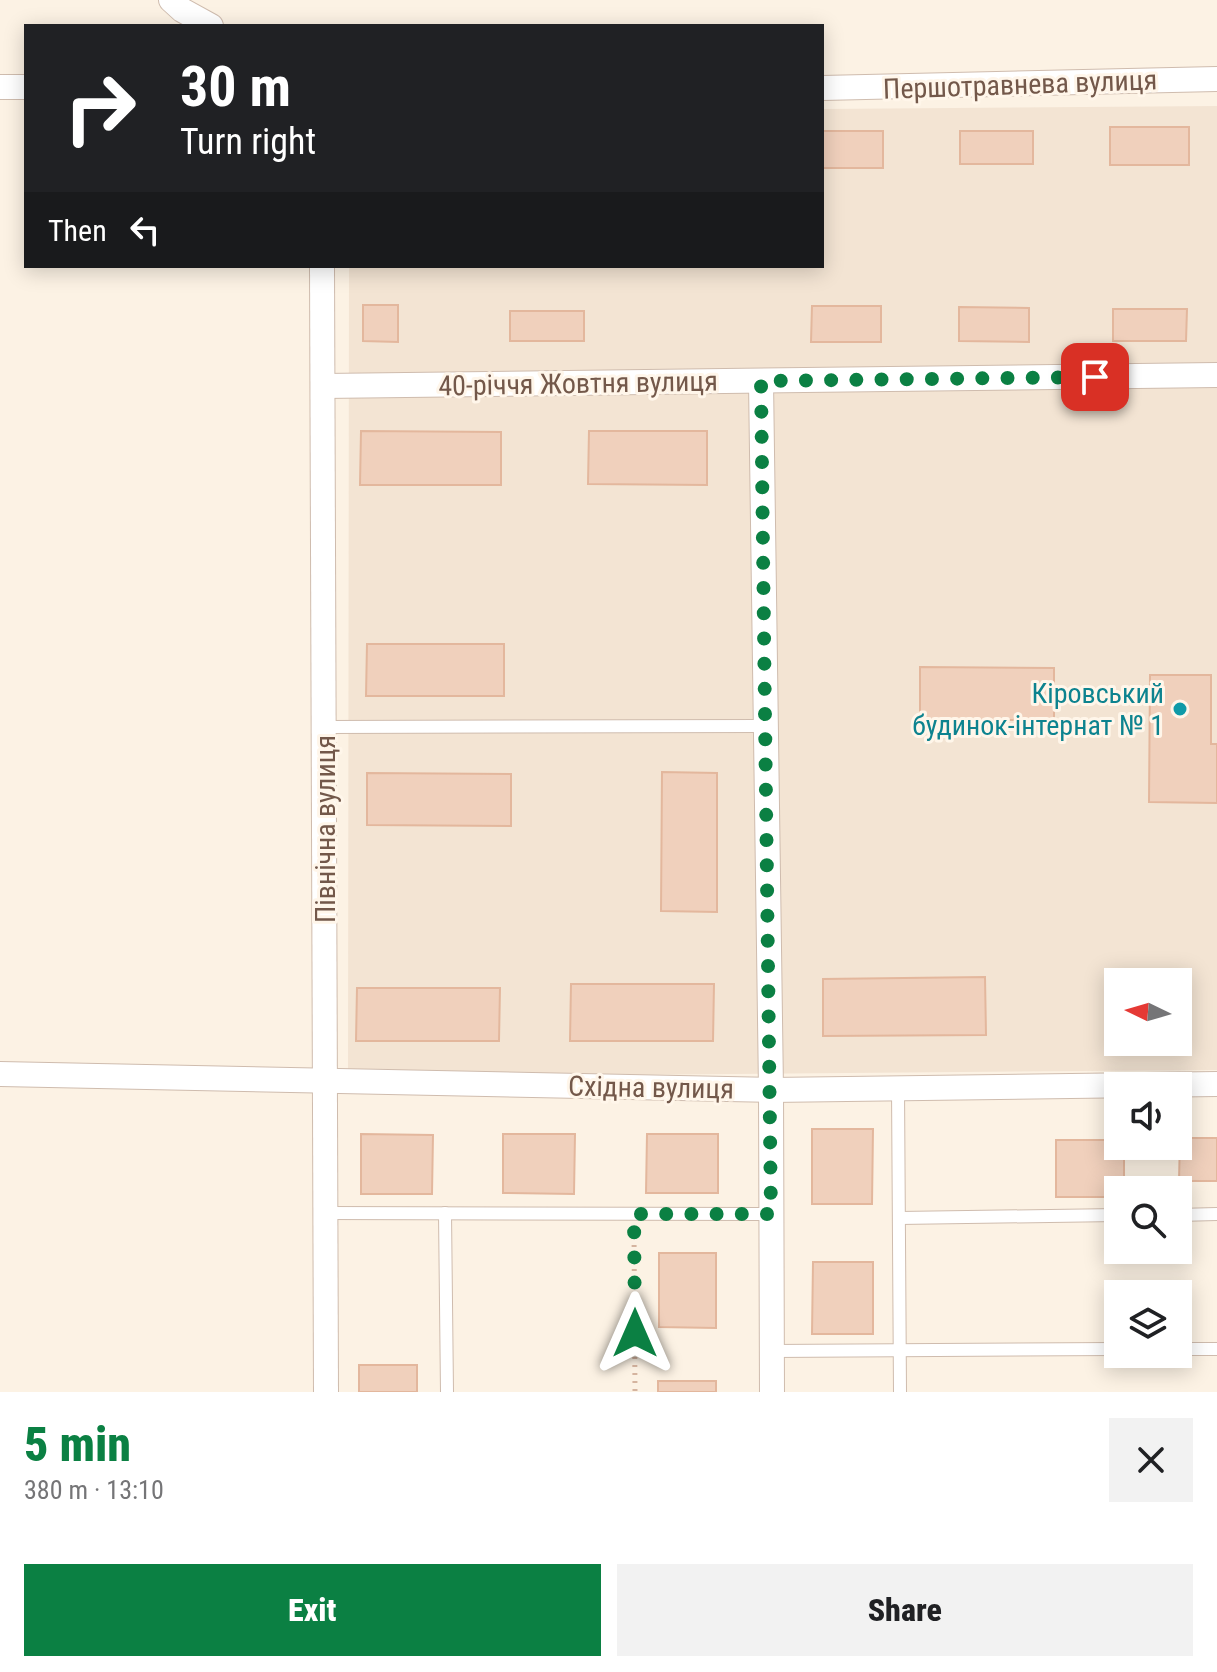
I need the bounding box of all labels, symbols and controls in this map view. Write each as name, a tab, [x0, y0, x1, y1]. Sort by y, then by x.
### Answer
text: 30 m	[180, 54, 291, 120]
icon: right	[48, 56, 152, 160]
street label: Першотравнева вулиця	[882, 63, 1158, 106]
text: Turn right	[180, 121, 316, 163]
icon: left	[123, 208, 167, 252]
text: Then	[48, 213, 107, 248]
pin	[1061, 343, 1129, 411]
icon: arrive	[1073, 355, 1117, 399]
street label: 40-річчя Жовтня вулиця	[438, 365, 718, 402]
place label: Кіровський будинок-інтернат № 1	[912, 677, 1164, 742]
marker: Кіровський будинок-інтернат № 1	[1171, 700, 1189, 718]
street label: Північна вулиця	[309, 735, 342, 923]
north arrow	[1104, 968, 1192, 1056]
map controls	[1104, 968, 1192, 1368]
street label: Східна вулиця	[568, 1070, 734, 1105]
button: sound	[1104, 1072, 1192, 1160]
button: search	[1104, 1176, 1192, 1264]
button: layers	[1104, 1280, 1192, 1368]
position arrow	[593, 1291, 677, 1375]
text: 5 min	[24, 1416, 131, 1473]
button: close	[1109, 1418, 1193, 1502]
text: 380 m · 13:10	[24, 1475, 164, 1505]
button: Exit	[24, 1564, 601, 1656]
button: Share	[617, 1564, 1193, 1656]

